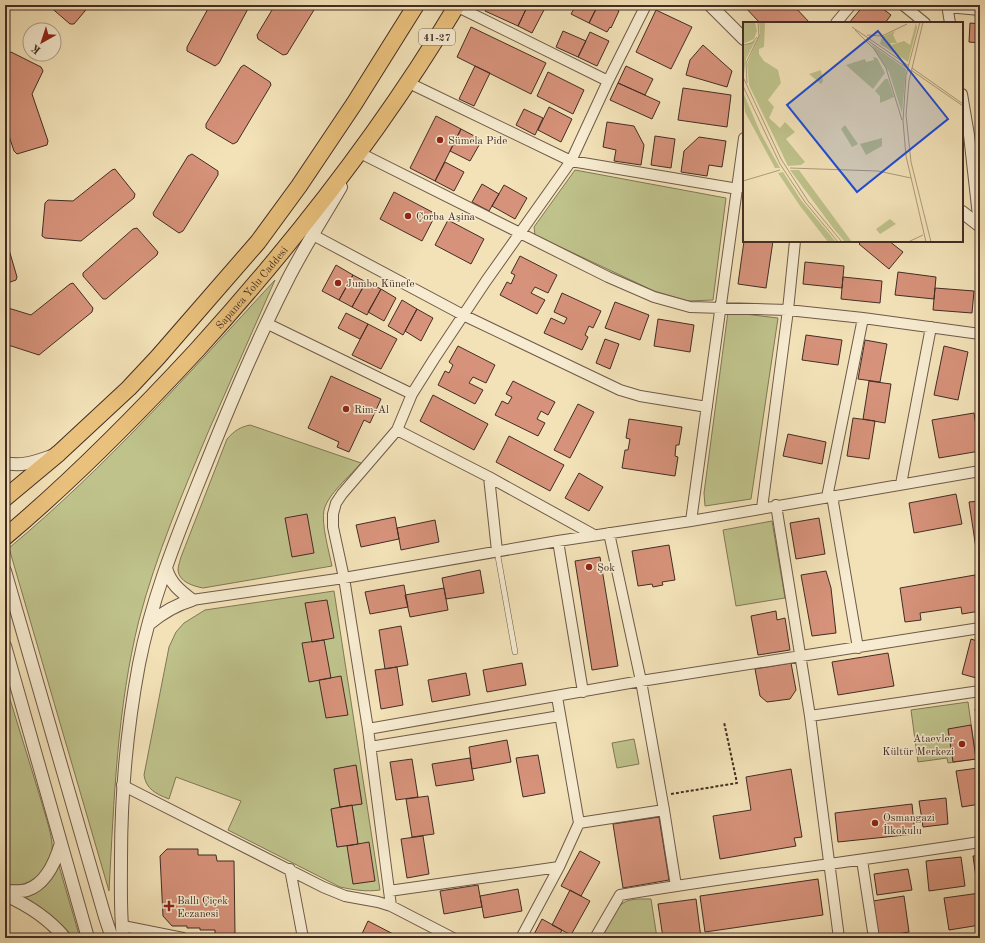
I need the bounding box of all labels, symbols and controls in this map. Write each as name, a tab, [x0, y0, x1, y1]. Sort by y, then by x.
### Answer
north arrow	[22, 22, 62, 62]
inset map	[743, 22, 963, 242]
road number: 41-27	[419, 29, 455, 45]
text: K	[29, 41, 43, 56]
marker: Sümela Pide	[435, 135, 445, 145]
place label: Sümela Pide	[448, 136, 507, 147]
marker: Çorba Aşina	[403, 211, 413, 221]
place label: Çorba Aşina	[416, 212, 476, 223]
street label: Sapanca Yolu Caddesi	[214, 245, 291, 332]
marker: Jumbo Künefe	[333, 278, 343, 288]
place label: Jumbo Künefe	[346, 279, 415, 290]
marker: Rim-Al	[341, 404, 351, 414]
place label: Rim-Al	[354, 405, 389, 416]
marker: Şok	[584, 562, 594, 572]
place label: Şok	[597, 563, 615, 574]
place label: Ataevler Kültür Merkezi	[882, 734, 954, 758]
marker: Ataevler Kültür Merkezi	[957, 739, 967, 749]
place label: Osmangazi İlkokulu	[883, 813, 935, 837]
marker: Osmangazi İlkokulu	[870, 818, 880, 828]
place label: Ballı Çiçek Eczanesi	[177, 896, 228, 920]
marker: Ballı Çiçek Eczanesi	[164, 901, 174, 911]

